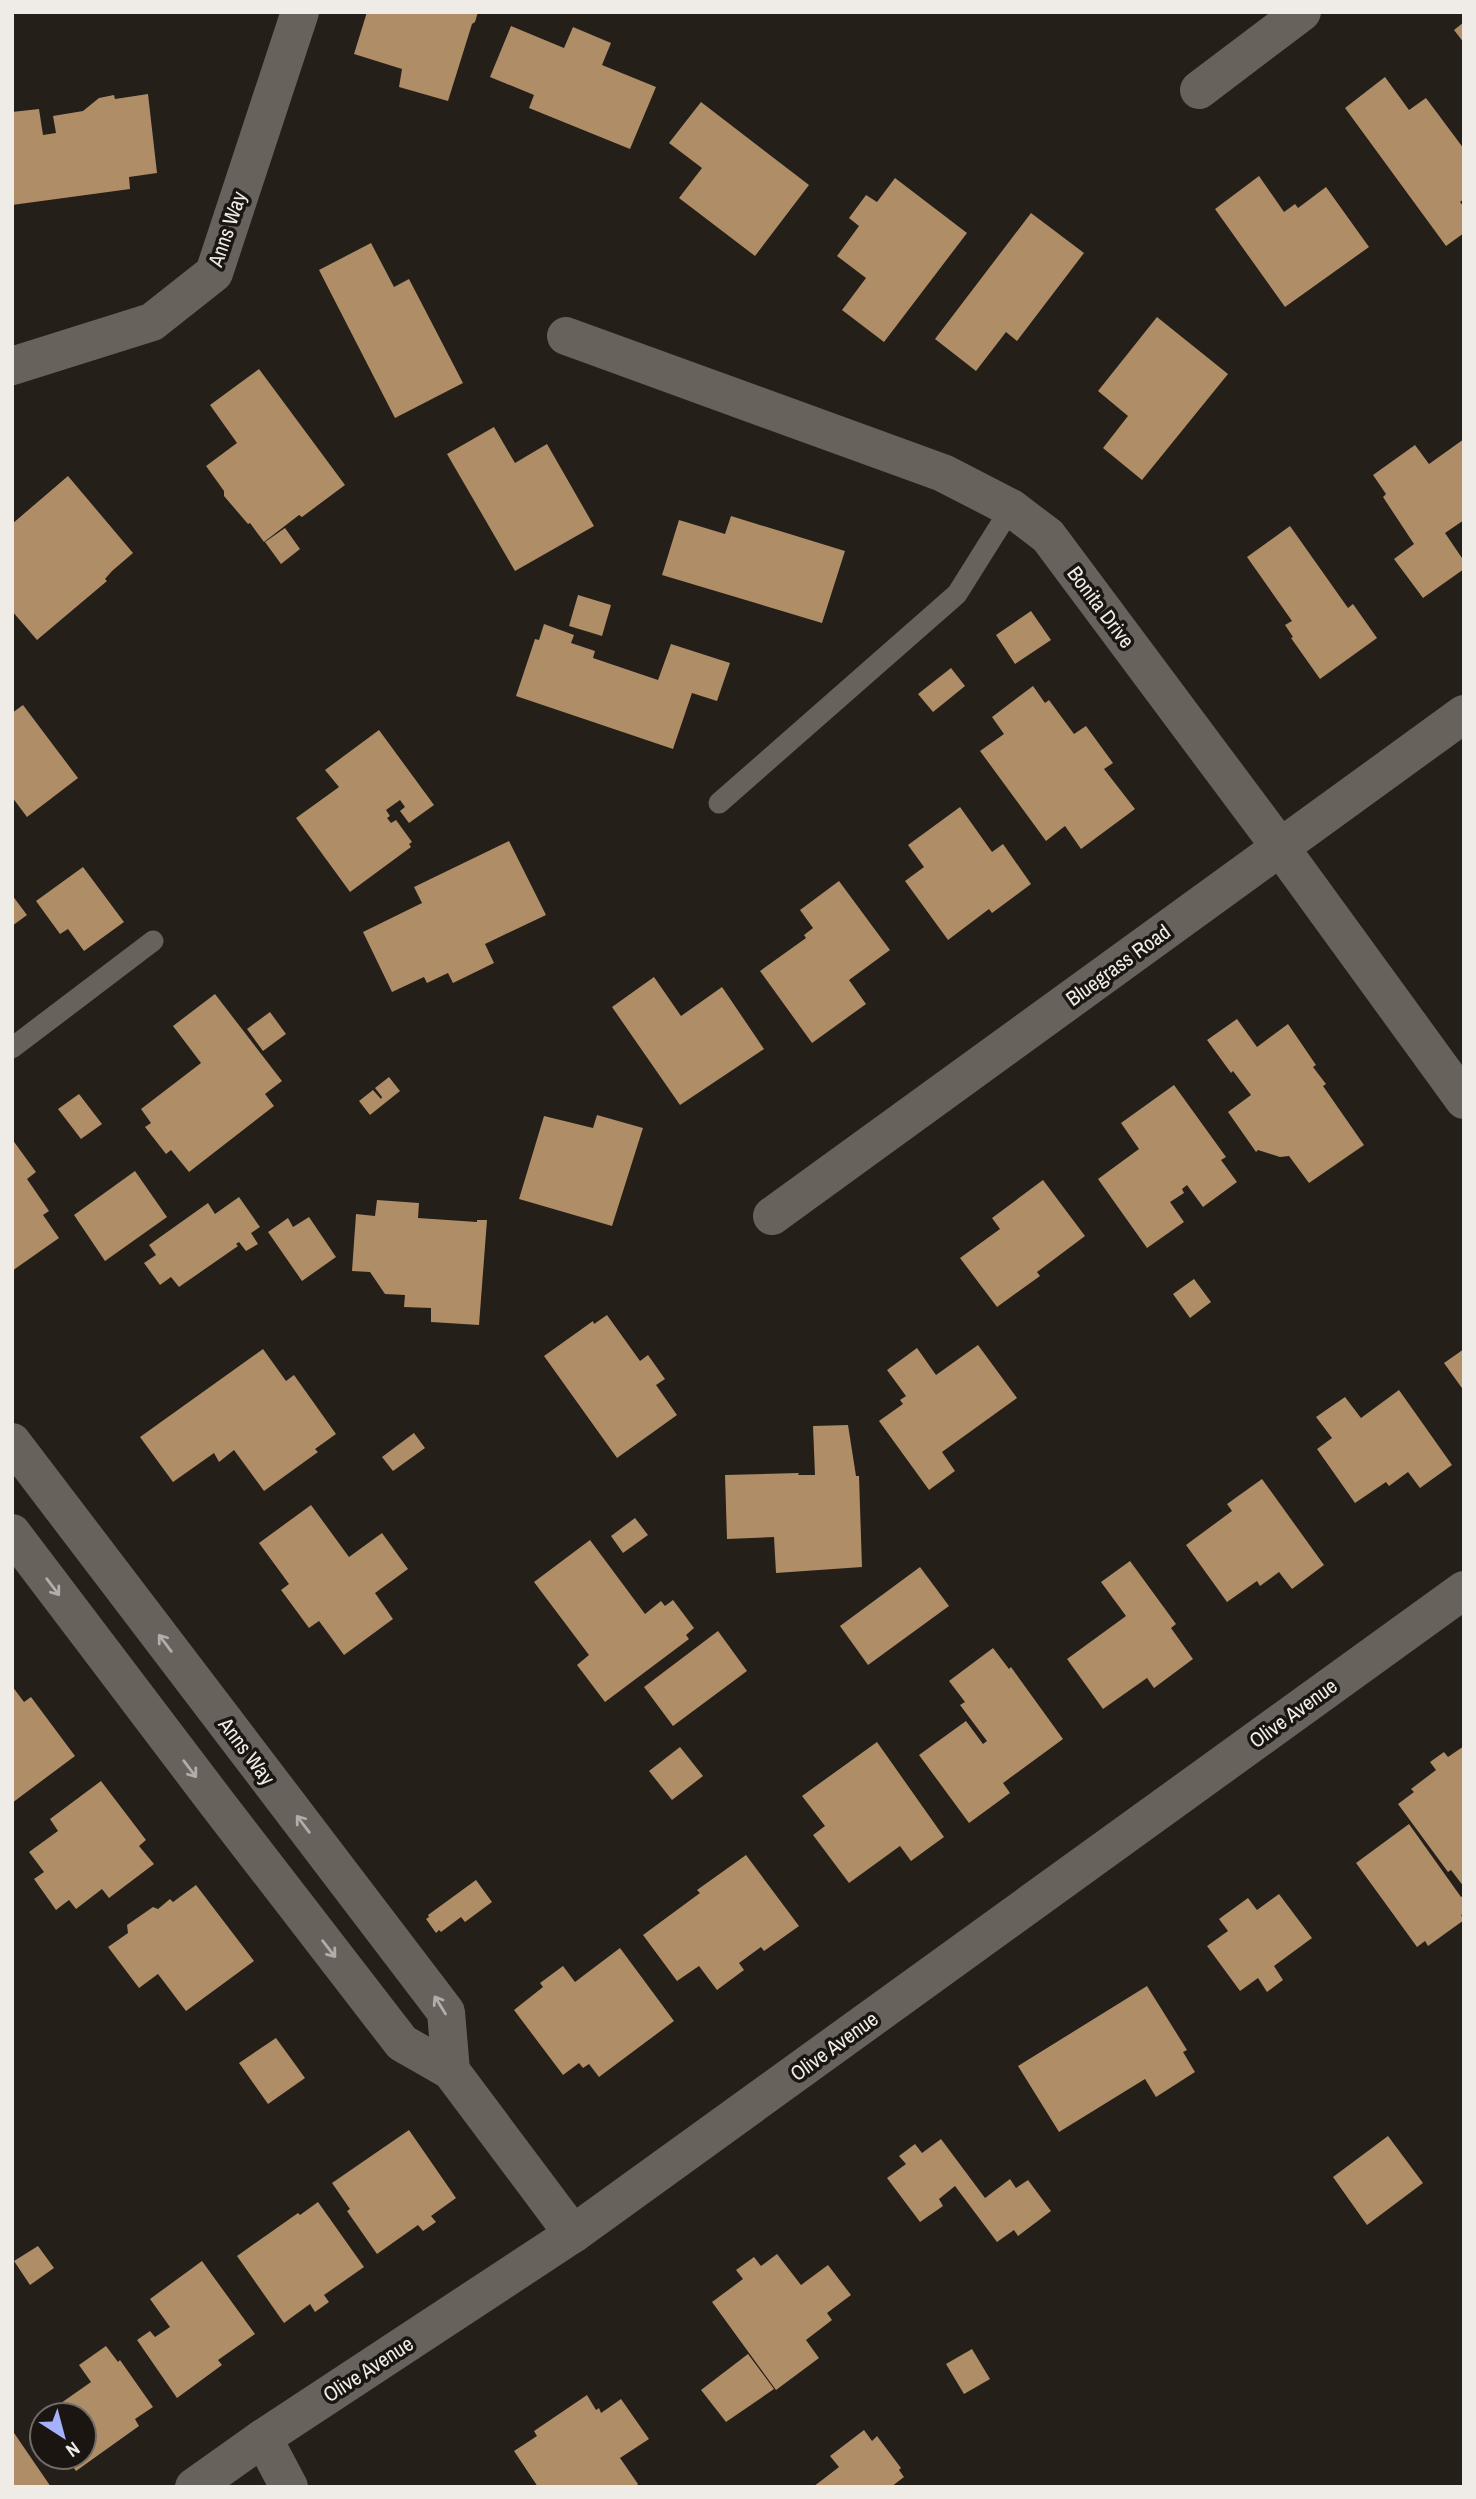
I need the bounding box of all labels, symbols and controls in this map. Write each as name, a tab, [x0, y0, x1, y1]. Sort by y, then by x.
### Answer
street label: Anns Way	[200, 187, 254, 271]
street label: Bonita Drive	[1061, 560, 1141, 654]
street label: Bluegrass Road	[1060, 917, 1176, 1013]
one-way arrow	[46, 1577, 61, 1596]
one-way arrow	[157, 1634, 172, 1653]
street label: Olive Avenue	[1243, 1671, 1343, 1755]
street label: Anns Way	[211, 1710, 282, 1791]
one-way arrow	[183, 1759, 198, 1778]
one-way arrow	[295, 1816, 310, 1834]
one-way arrow	[322, 1939, 337, 1958]
one-way arrow	[432, 1996, 446, 2016]
street label: Olive Avenue	[784, 2004, 884, 2088]
street label: Olive Avenue	[317, 2329, 419, 2409]
north arrow	[28, 2401, 98, 2471]
text: N	[61, 2436, 85, 2464]

